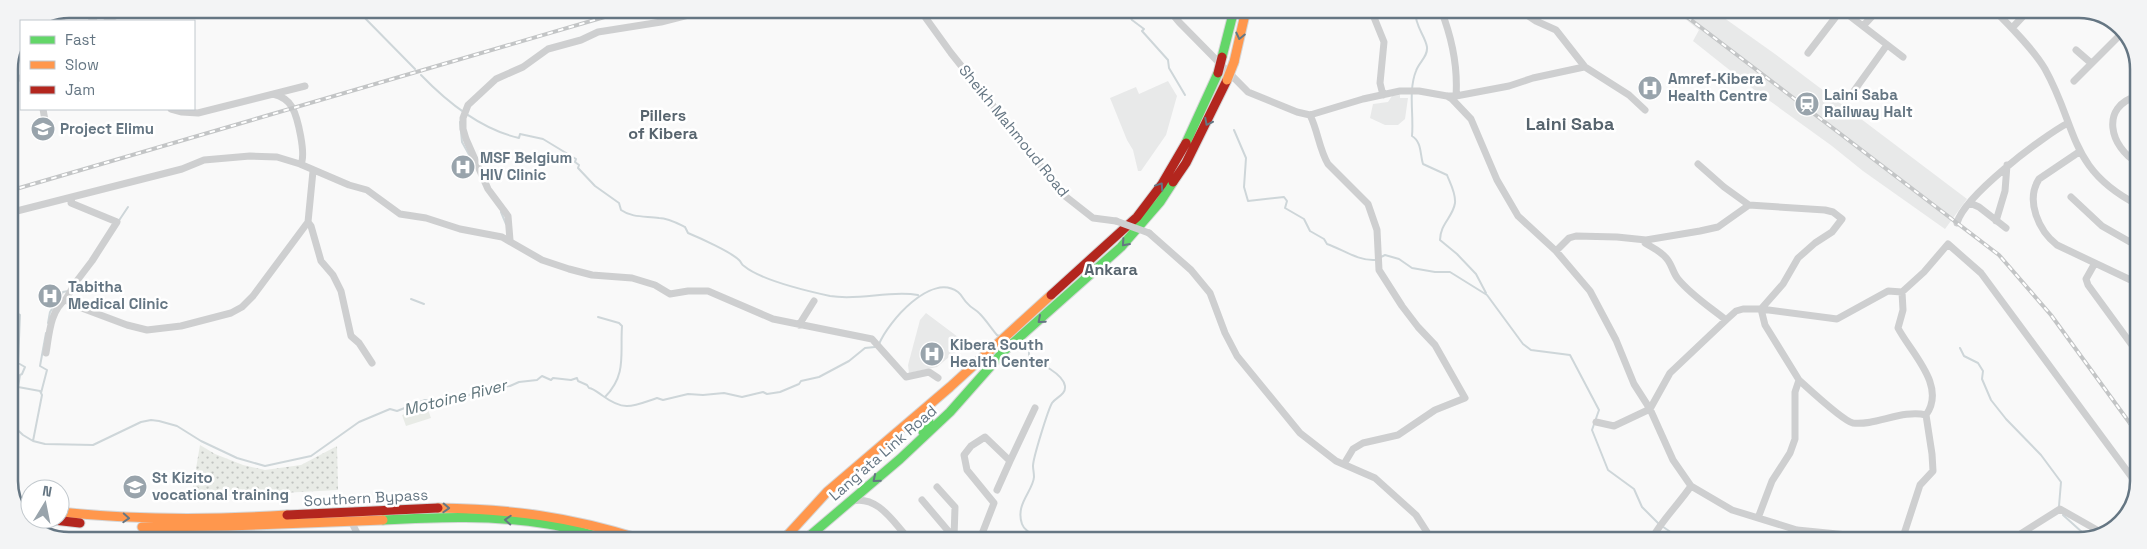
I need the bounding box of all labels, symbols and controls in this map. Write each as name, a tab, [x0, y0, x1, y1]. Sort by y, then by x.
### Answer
legend	[20, 20, 195, 110]
text: Fast	[65, 30, 96, 49]
one-way arrow	[1235, 31, 1246, 40]
text: Slow	[65, 55, 99, 74]
street label: Sheikh Mahmoud Road	[955, 61, 1074, 201]
place label: Amref-Kibera Health Centre	[1668, 69, 1768, 105]
hospital icon: Amref-Kibera Health Centre	[1637, 75, 1663, 101]
text: Jam	[65, 80, 95, 99]
place label: Laini Saba Railway Halt	[1824, 85, 1913, 121]
station icon: Laini Saba Railway Halt	[1794, 91, 1820, 117]
district label: Pillers of Kibera	[628, 105, 698, 144]
district label: Laini Saba	[1526, 112, 1615, 135]
school or university icon: Project Elimu	[30, 116, 56, 142]
one-way arrow	[1203, 117, 1214, 126]
place label: Project Elimu	[60, 119, 154, 138]
place label: MSF Belgium HIV Clinic	[480, 148, 572, 184]
hospital icon: MSF Belgium HIV Clinic	[450, 154, 476, 180]
one-way arrow	[1154, 182, 1164, 191]
one-way arrow	[1121, 237, 1130, 246]
district label: Ankara	[1084, 259, 1138, 280]
place label: Tabitha Medical Clinic	[68, 277, 169, 313]
hospital icon: Tabitha Medical Clinic	[37, 283, 63, 309]
one-way arrow	[1037, 314, 1046, 323]
place label: Kibera South Health Center	[950, 335, 1050, 371]
hospital icon: Kibera South Health Center	[919, 341, 945, 367]
water label: Motoine River	[401, 374, 511, 420]
street label: Lang'ata Link Road	[825, 401, 940, 505]
place label: St Kizito vocational training	[152, 468, 289, 504]
one-way arrow	[873, 473, 882, 482]
school or university icon: St Kizito vocational training	[122, 474, 148, 500]
north arrow	[20, 479, 70, 529]
text: N	[41, 482, 53, 501]
street label: Southern Bypass	[303, 485, 429, 510]
one-way arrow	[442, 503, 450, 513]
one-way arrow	[122, 513, 130, 524]
one-way arrow	[504, 515, 512, 526]

